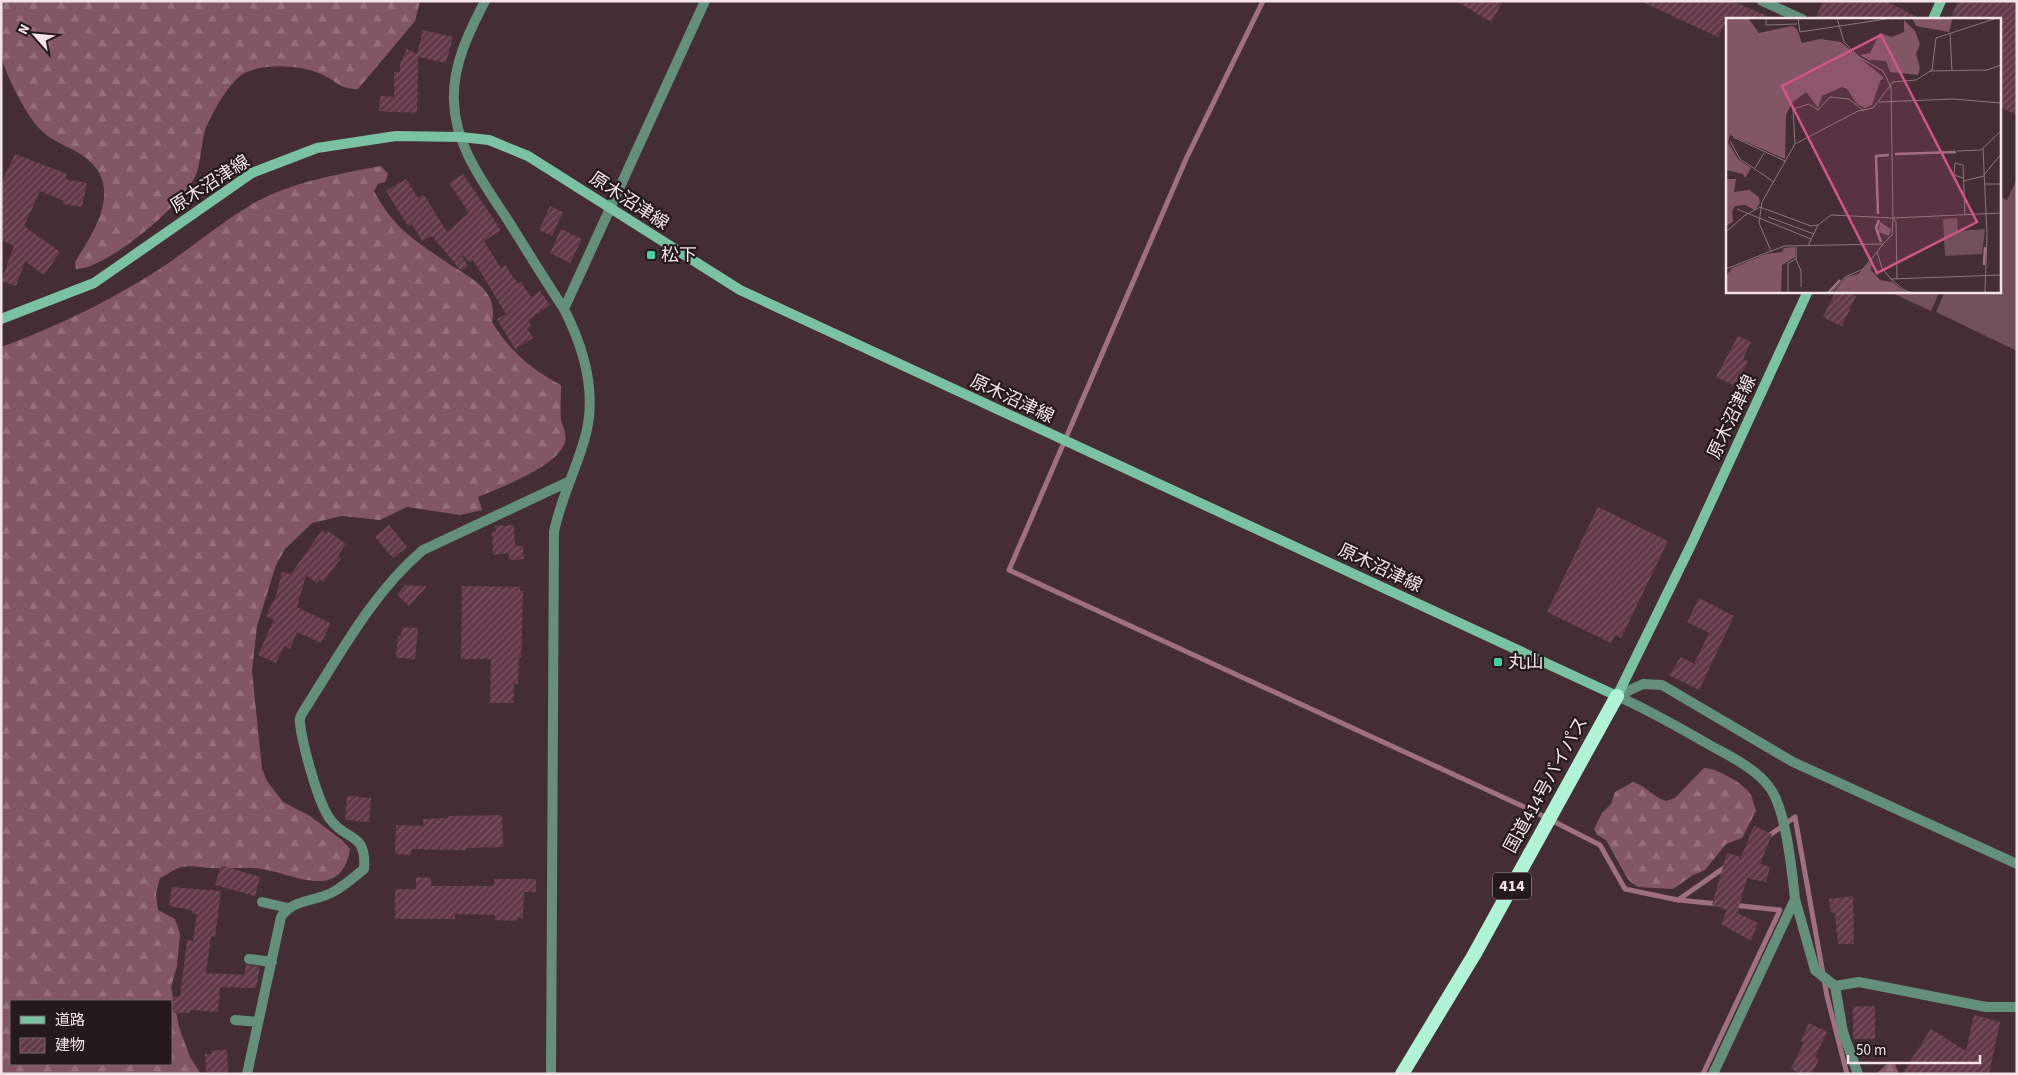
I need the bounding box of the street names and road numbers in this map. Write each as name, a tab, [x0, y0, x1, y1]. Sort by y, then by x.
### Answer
street label: 原木沼津線	[165, 149, 255, 219]
street label: 原木沼津線	[584, 166, 674, 236]
street label: 原木沼津線	[966, 369, 1058, 429]
street label: 原木沼津線	[1702, 371, 1762, 463]
street label: 原木沼津線	[1334, 538, 1426, 598]
street label: 国道414号バイパス	[1498, 712, 1594, 858]
road number: 414	[1493, 872, 1531, 899]

